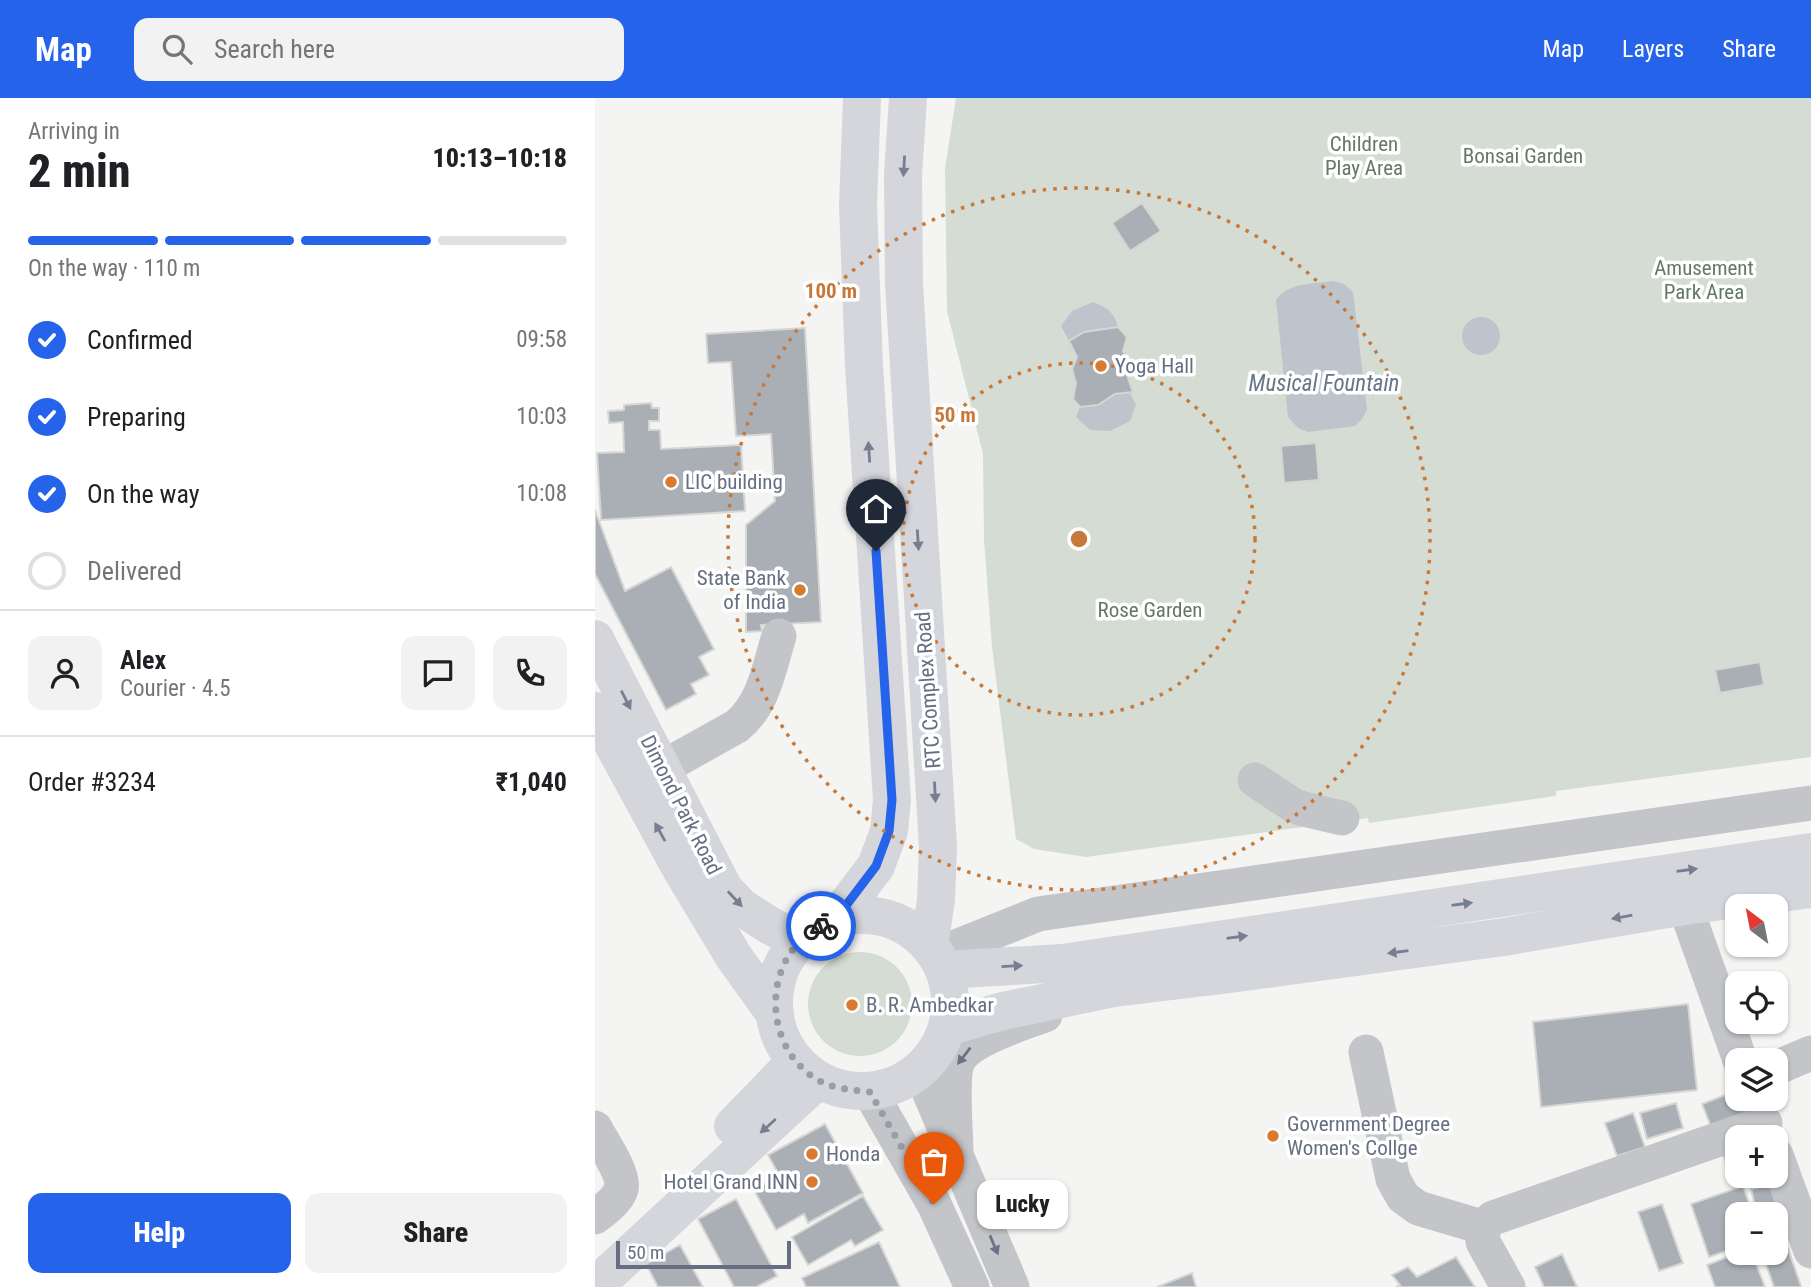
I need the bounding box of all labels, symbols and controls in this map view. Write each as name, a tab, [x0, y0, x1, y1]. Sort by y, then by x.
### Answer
search box	[134, 18, 624, 81]
text: Map	[35, 30, 92, 69]
icon: search	[158, 30, 196, 68]
text: Search here	[214, 34, 335, 64]
text: Map	[1543, 35, 1584, 63]
text: Layers	[1622, 35, 1684, 63]
text: Share	[1722, 35, 1776, 63]
text: Arriving in	[28, 118, 120, 145]
park label: Children Play Area	[1325, 132, 1403, 180]
text: 10:13–10:18	[433, 143, 567, 173]
text: 2 min	[28, 144, 131, 198]
park label: Bonsai Garden	[1463, 144, 1583, 168]
one-way arrow	[898, 155, 909, 177]
text: On the way · 110 m	[28, 255, 200, 282]
park label: Amusement Park Area	[1654, 256, 1754, 304]
text: 100 m	[805, 279, 857, 303]
icon: check	[28, 321, 66, 359]
text: Confirmed	[87, 325, 193, 355]
text: 09:58	[516, 326, 567, 353]
place label: Yoga Hall	[1115, 354, 1194, 378]
marker: Yoga Hall	[1093, 358, 1109, 374]
water label: Musical Fountain	[1249, 370, 1399, 397]
icon: check	[28, 398, 66, 436]
text: Preparing	[87, 402, 186, 432]
text: 10:03	[516, 403, 567, 430]
text: 50 m	[934, 403, 976, 427]
one-way arrow	[864, 441, 875, 463]
place label: LIC building	[685, 470, 783, 494]
marker: LIC building	[663, 474, 679, 490]
icon: check	[28, 475, 66, 513]
text: On the way	[87, 479, 200, 509]
pin	[846, 479, 906, 551]
text: 10:08	[516, 480, 567, 507]
icon: home	[857, 490, 895, 528]
centre of rings	[1067, 527, 1091, 551]
one-way arrow	[913, 529, 924, 551]
text: Delivered	[87, 556, 182, 586]
place label: State Bank of India	[697, 566, 787, 614]
marker: State Bank of India	[792, 582, 808, 598]
park label: Rose Garden	[1097, 598, 1203, 622]
street label: RTC Complex Road	[911, 611, 945, 769]
button: person	[28, 636, 102, 710]
button: chat	[401, 636, 475, 710]
button: phone	[493, 636, 567, 710]
text: Alex	[120, 645, 166, 675]
text: Courier · 4.5	[120, 675, 231, 702]
one-way arrow	[621, 690, 632, 710]
street label: Dimond Park Road	[636, 731, 726, 879]
text: Order #3234	[28, 767, 156, 797]
text: ₹1,040	[496, 767, 567, 797]
one-way arrow	[930, 781, 941, 803]
one-way arrow	[654, 822, 666, 841]
one-way arrow	[1677, 864, 1699, 875]
one-way arrow	[726, 890, 742, 907]
courier	[786, 891, 856, 961]
north arrow	[1725, 894, 1789, 957]
map controls	[1725, 894, 1788, 1265]
one-way arrow	[1451, 898, 1473, 909]
icon: bike	[802, 907, 840, 945]
one-way arrow	[1611, 912, 1633, 923]
one-way arrow	[1226, 931, 1248, 942]
one-way arrow	[1386, 947, 1408, 958]
one-way arrow	[1001, 960, 1023, 971]
button: locate	[1725, 971, 1788, 1034]
place label: B. R. Ambedkar	[866, 993, 994, 1017]
marker: B. R. Ambedkar	[844, 997, 860, 1013]
one-way arrow	[957, 1046, 972, 1064]
button: layers	[1725, 1048, 1788, 1111]
place label: Government Degree Women's Collge	[1287, 1112, 1450, 1160]
one-way arrow	[759, 1118, 777, 1134]
button: +	[1725, 1125, 1788, 1188]
marker: Government Degree Women's Collge	[1265, 1128, 1281, 1144]
pin	[904, 1132, 964, 1204]
place label: Honda	[826, 1142, 880, 1166]
icon: bag	[915, 1143, 953, 1181]
marker: Honda	[804, 1146, 820, 1162]
place label: Hotel Grand INN	[664, 1170, 798, 1194]
marker: Hotel Grand INN	[804, 1174, 820, 1190]
callout: Lucky	[976, 1180, 1067, 1228]
text: Lucky	[995, 1191, 1050, 1218]
button: Help	[28, 1193, 291, 1273]
button: Share	[305, 1193, 567, 1273]
button: −	[1725, 1202, 1788, 1265]
one-way arrow	[989, 1235, 1000, 1256]
scale bar	[616, 1238, 791, 1270]
text: 50 m	[627, 1241, 664, 1264]

